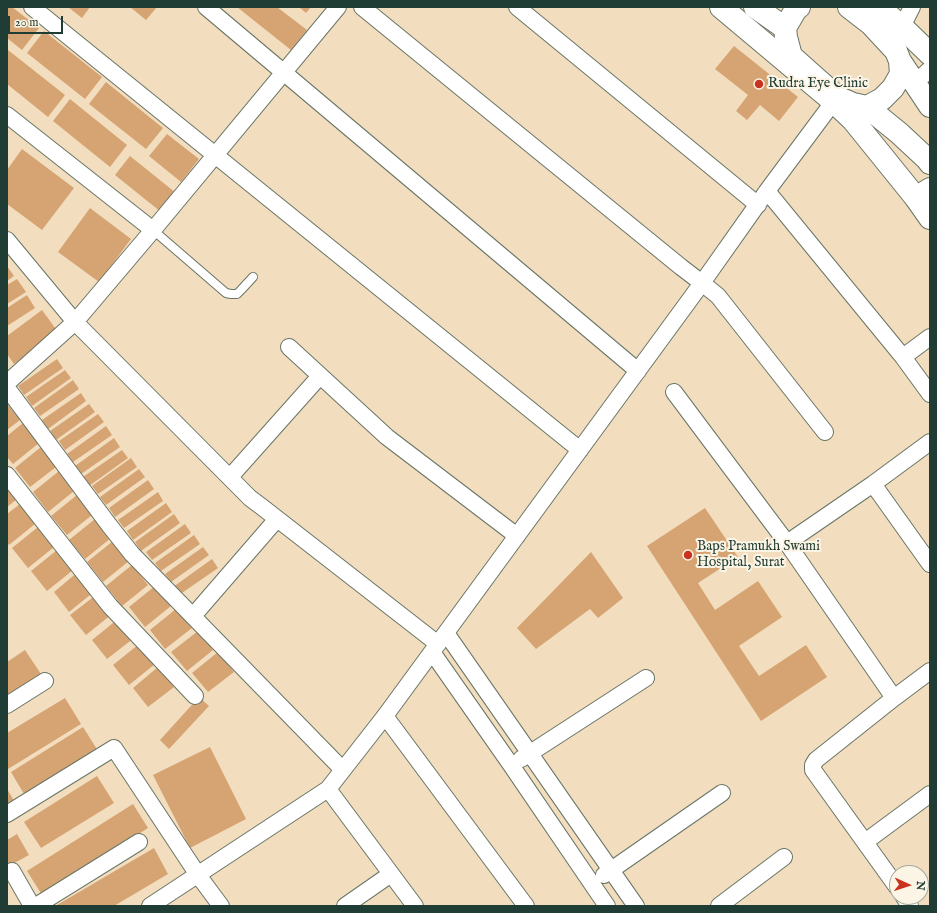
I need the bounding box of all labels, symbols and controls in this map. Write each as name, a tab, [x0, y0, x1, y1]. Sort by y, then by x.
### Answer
scale bar	[10, 8, 65, 34]
text: 20 m	[15, 15, 38, 30]
place label: Rudra Eye Clinic	[768, 76, 868, 92]
marker: Rudra Eye Clinic	[753, 78, 765, 90]
place label: Baps Pramukh Swami Hospital, Surat	[697, 539, 820, 572]
marker: Baps Pramukh Swami Hospital, Surat	[682, 549, 694, 561]
north arrow	[889, 865, 929, 905]
text: N	[913, 880, 927, 891]

